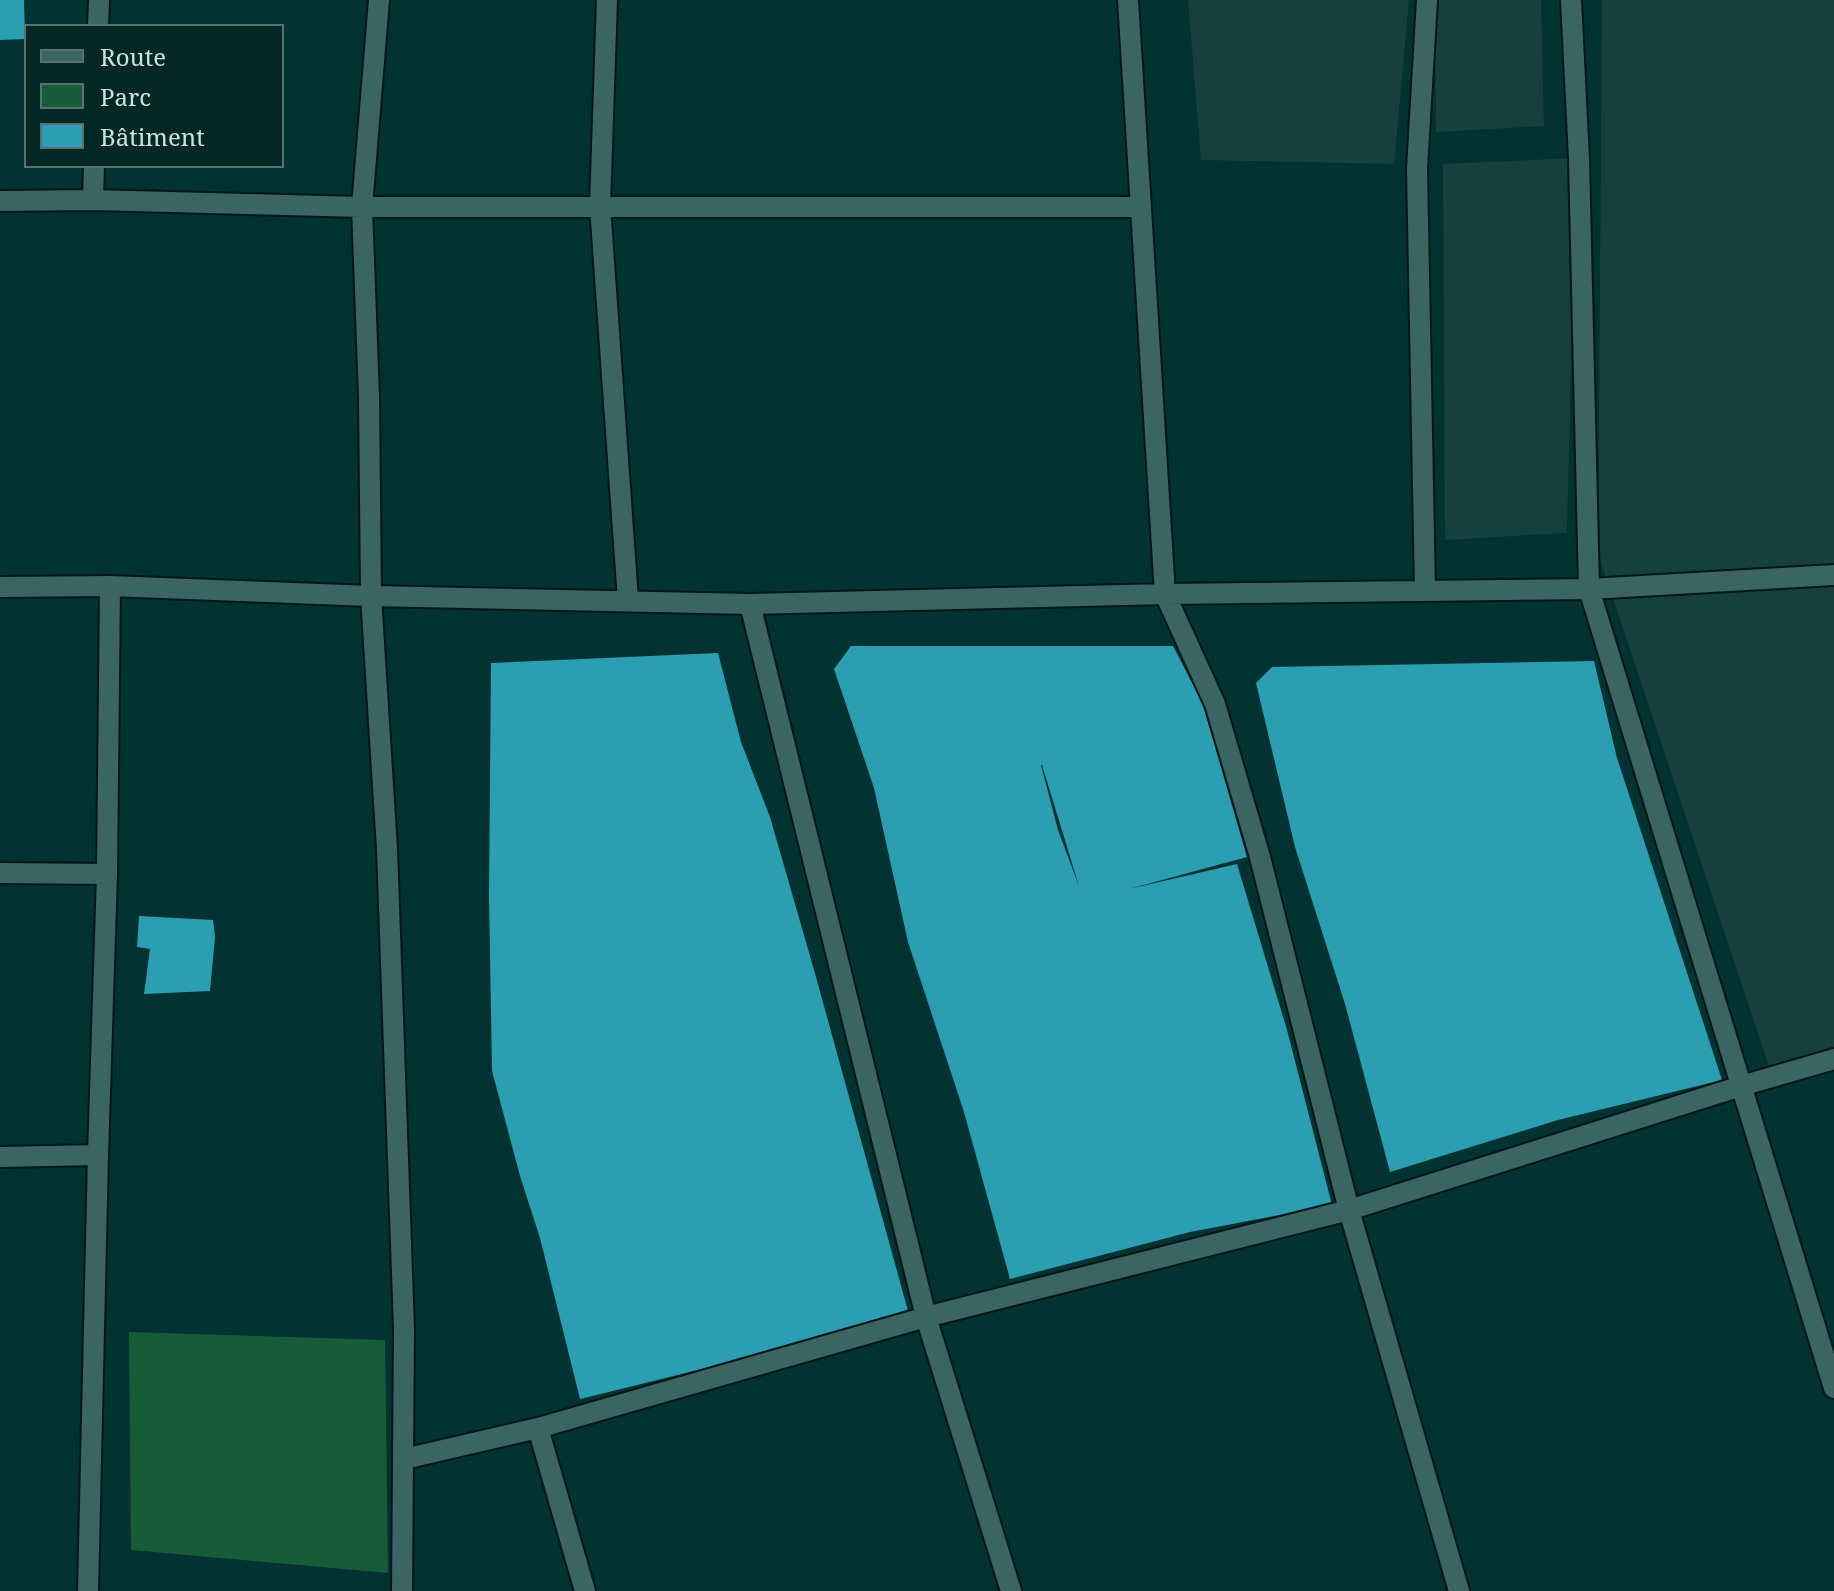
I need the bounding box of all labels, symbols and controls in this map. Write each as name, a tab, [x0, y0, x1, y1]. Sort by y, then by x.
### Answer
legend	[24, 24, 284, 168]
text: Route	[100, 40, 166, 73]
text: Parc	[100, 80, 151, 113]
text: Bâtiment	[100, 120, 205, 153]

